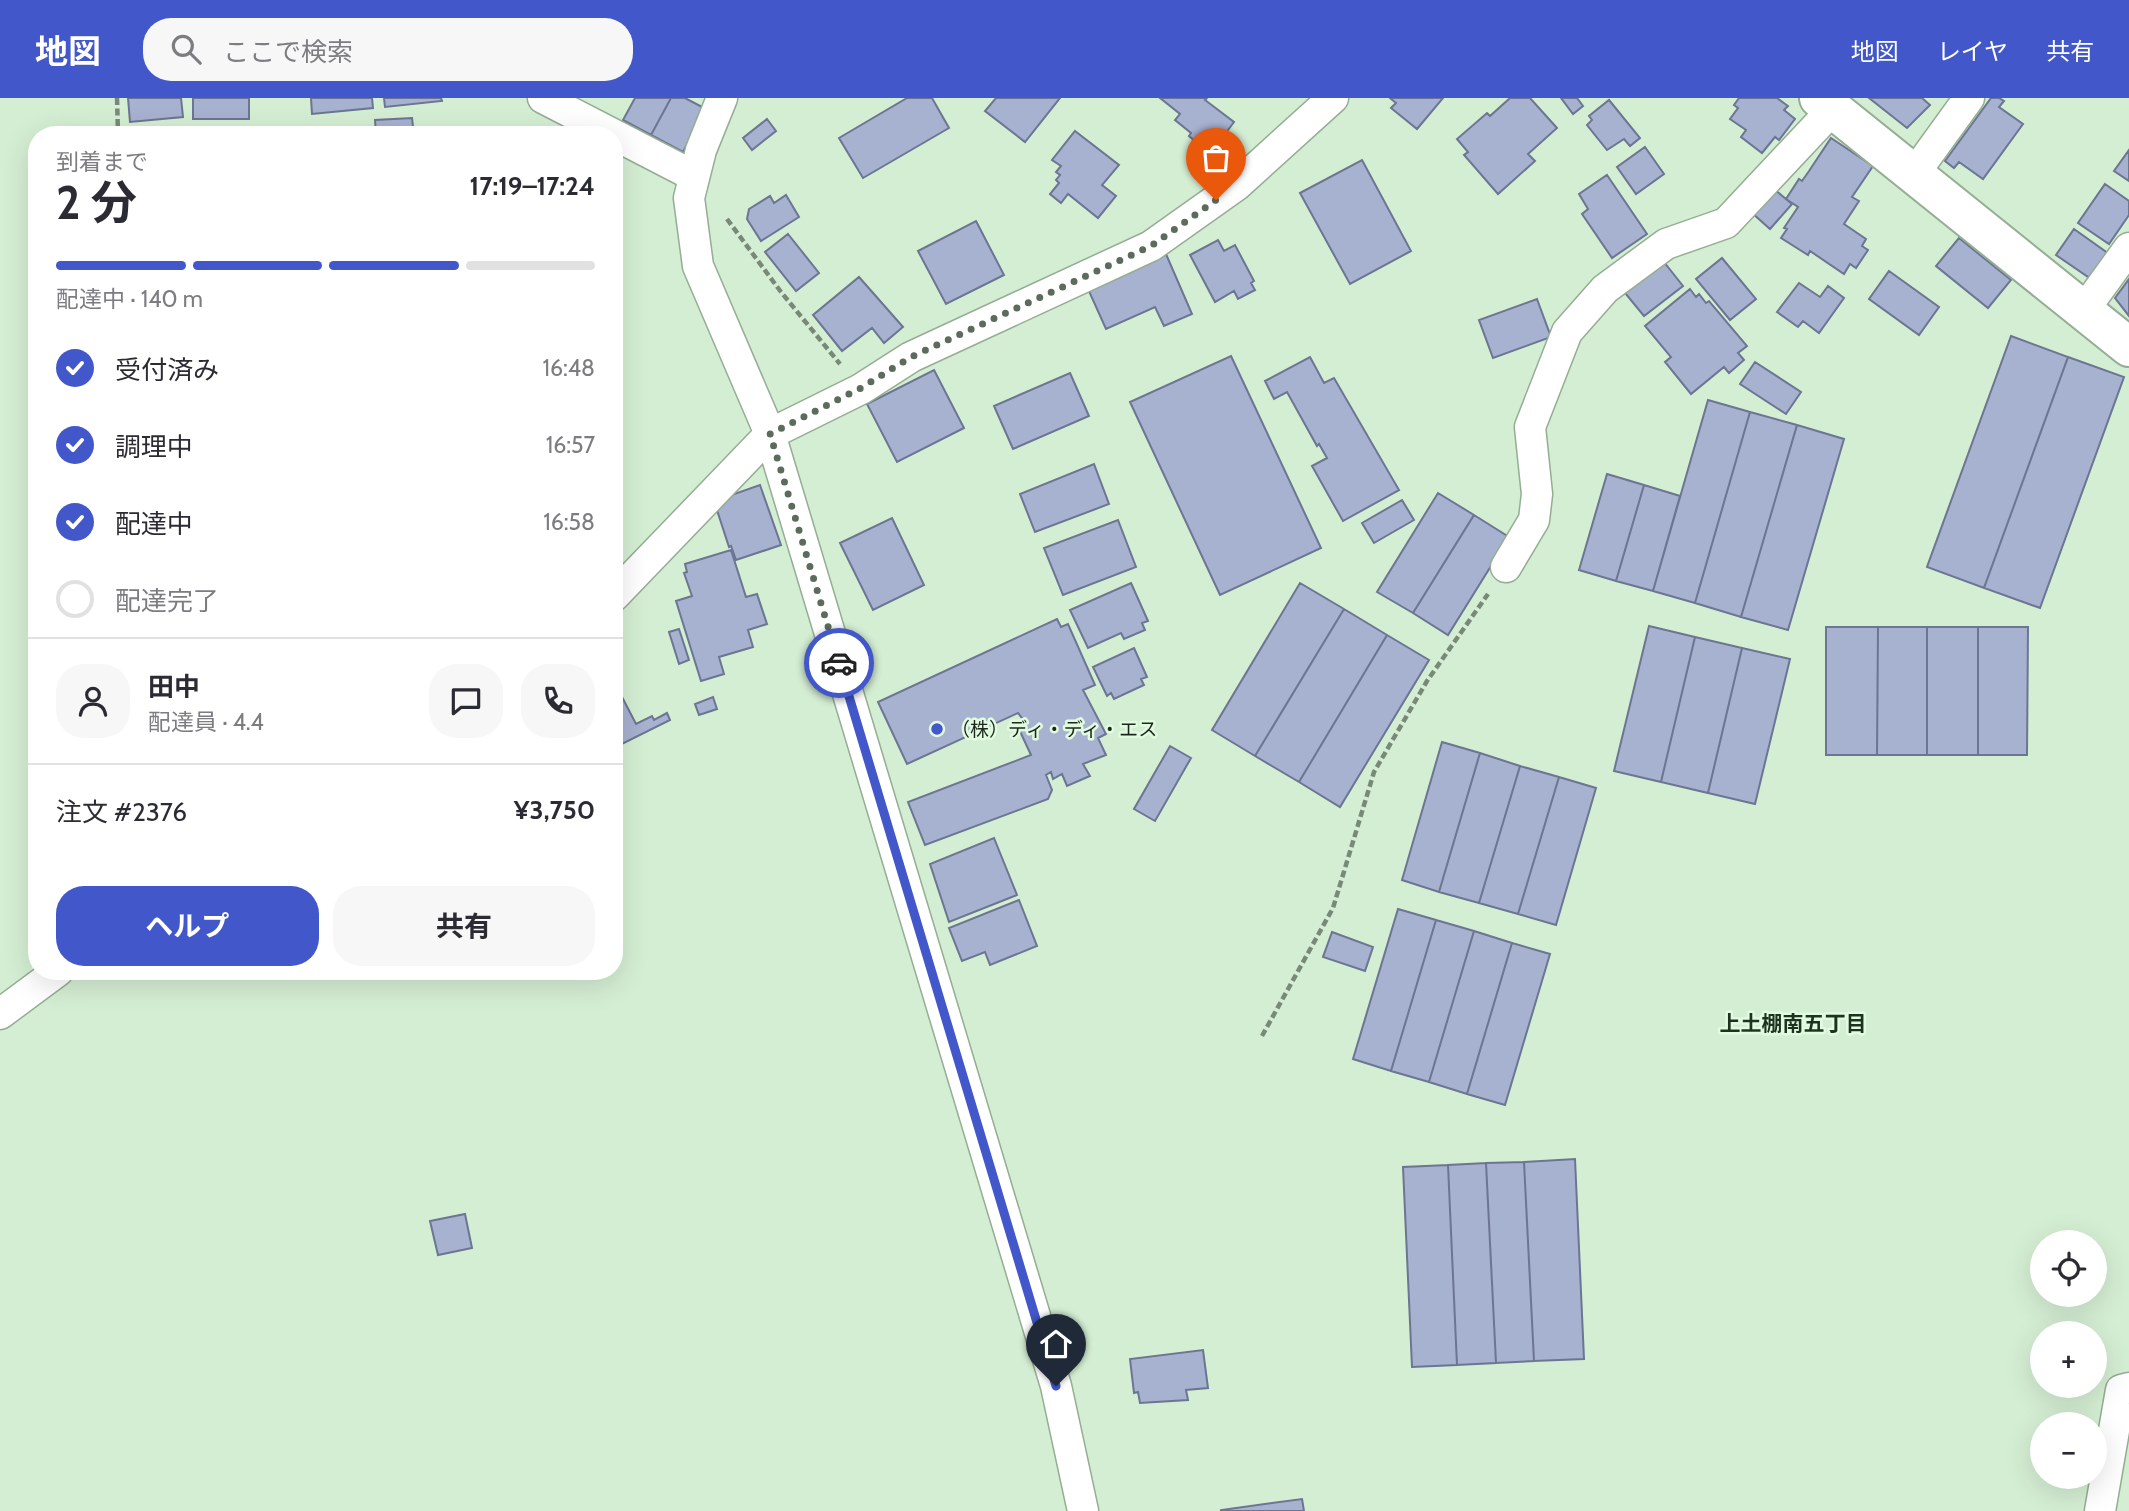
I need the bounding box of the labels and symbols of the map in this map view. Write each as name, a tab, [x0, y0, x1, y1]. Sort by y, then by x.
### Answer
pin	[1186, 128, 1246, 200]
courier	[804, 628, 874, 698]
place label: （株）ディ・ディ・エス	[951, 718, 1157, 741]
marker: （株）ディ・ディ・エス	[929, 721, 945, 737]
district label: 上土棚南五丁目	[1720, 1011, 1867, 1036]
pin	[1026, 1314, 1086, 1386]

